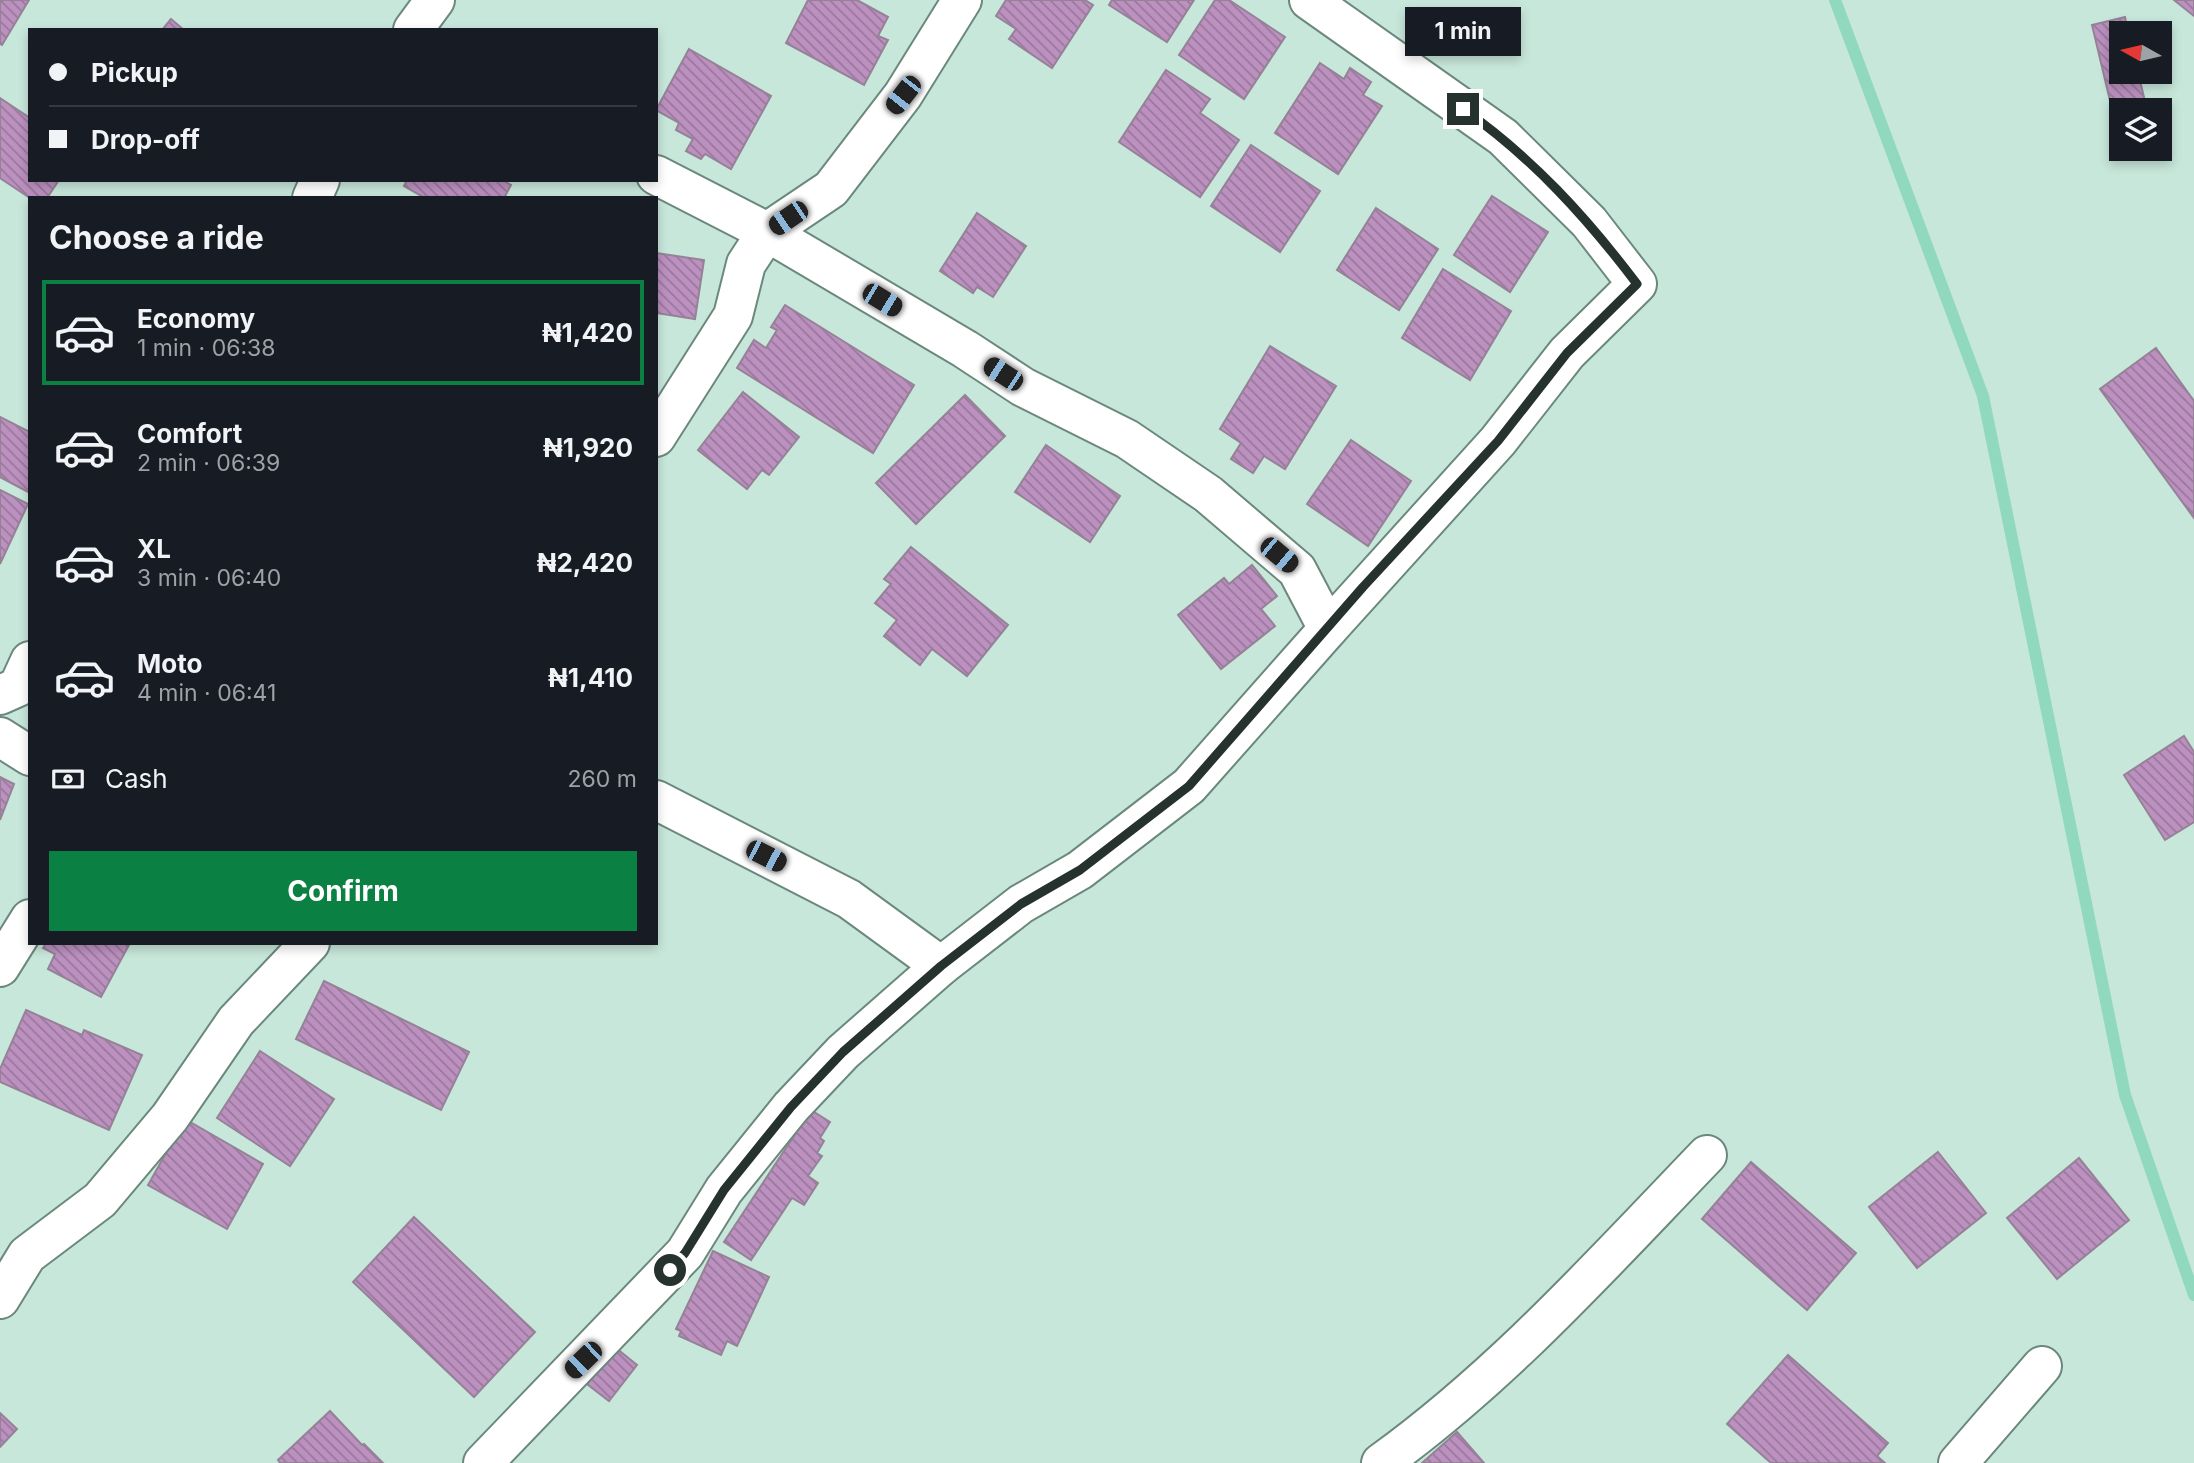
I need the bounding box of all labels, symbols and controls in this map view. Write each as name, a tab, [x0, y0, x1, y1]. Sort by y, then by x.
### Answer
callout: 1 min	[1405, 7, 1521, 56]
text: 1 min	[1435, 17, 1491, 45]
north arrow	[2109, 21, 2172, 84]
map controls	[2109, 21, 2172, 161]
text: Pickup	[91, 57, 178, 88]
car	[882, 72, 925, 118]
route end	[1447, 93, 1479, 125]
button: layers	[2109, 98, 2172, 161]
text: Drop-off	[91, 124, 200, 155]
car	[765, 198, 812, 238]
text: Choose a ride	[49, 218, 264, 257]
car	[859, 280, 906, 320]
icon: car	[53, 301, 116, 364]
text: Economy	[137, 303, 255, 334]
text: ₦1,420	[542, 317, 633, 348]
text: 1 min · 06:38	[137, 334, 276, 362]
car	[980, 354, 1027, 394]
icon: car	[53, 416, 116, 479]
text: Comfort	[137, 418, 242, 449]
text: ₦1,920	[543, 432, 633, 463]
text: 2 min · 06:39	[137, 449, 280, 477]
icon: car	[53, 531, 116, 594]
text: XL	[137, 533, 171, 564]
car	[1257, 533, 1302, 577]
text: ₦2,420	[537, 547, 633, 578]
text: 3 min · 06:40	[137, 564, 281, 592]
icon: car	[53, 646, 116, 709]
text: Moto	[137, 648, 202, 679]
text: ₦1,410	[548, 662, 633, 693]
text: 4 min · 06:41	[137, 679, 276, 707]
icon: cash	[49, 760, 87, 798]
text: Cash	[105, 763, 168, 794]
text: 260 m	[568, 765, 637, 793]
car	[743, 837, 790, 875]
button: Confirm	[49, 851, 637, 931]
route start	[654, 1254, 686, 1286]
car	[561, 1338, 606, 1382]

